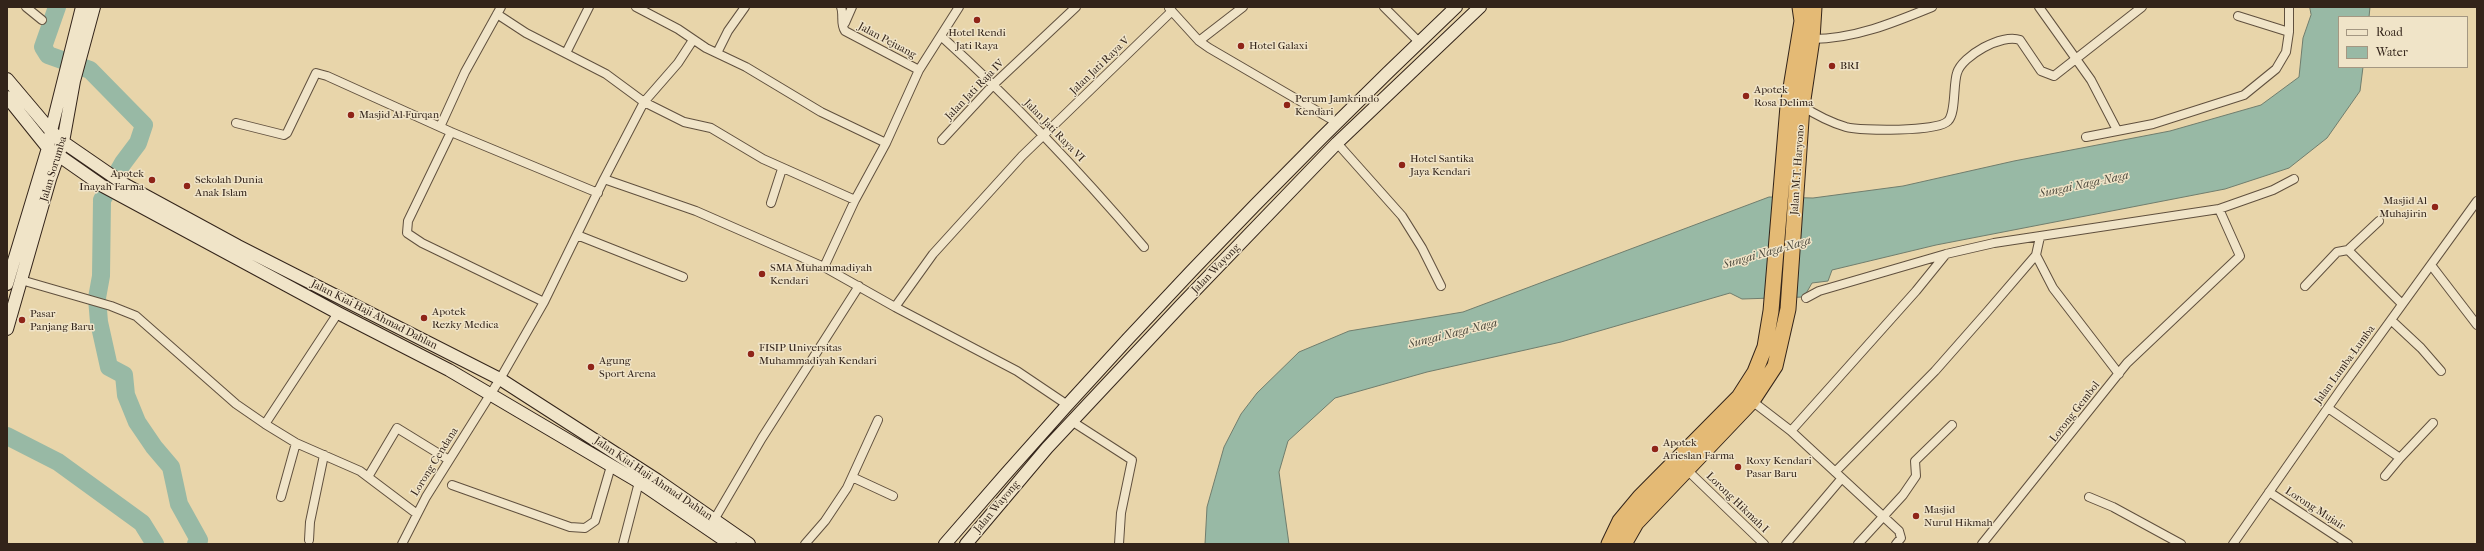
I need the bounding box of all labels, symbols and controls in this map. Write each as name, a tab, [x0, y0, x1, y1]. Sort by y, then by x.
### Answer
marker: Hotel Rendi Jati Raya	[972, 15, 982, 25]
legend	[2338, 16, 2468, 68]
street label: Jalan Pejuang	[856, 20, 918, 62]
text: Road	[2376, 25, 2403, 39]
place label: Hotel Rendi Jati Raya	[948, 26, 1006, 52]
street label: Jalan Jati Raya V	[1067, 34, 1133, 98]
place label: Hotel Galaxi	[1249, 39, 1308, 53]
marker: Hotel Galaxi	[1236, 41, 1246, 51]
text: Water	[2376, 45, 2408, 59]
street label: Jalan Jati Raja IV	[943, 57, 1007, 123]
place label: BRI	[1840, 59, 1859, 73]
marker: BRI	[1827, 61, 1837, 71]
place label: Apotek Rosa Delima	[1754, 83, 1813, 109]
marker: Apotek Rosa Delima	[1741, 91, 1751, 101]
place label: Perum Jamkrindo Kendari	[1295, 92, 1379, 118]
street label: Jalan Jati Raya VI	[1021, 97, 1087, 165]
marker: Perum Jamkrindo Kendari	[1282, 100, 1292, 110]
place label: Masjid Al Furqan	[359, 108, 439, 122]
marker: Masjid Al Furqan	[346, 110, 356, 120]
street label: Jalan M.T. Haryono	[1788, 124, 1808, 216]
street label: Jalan Sorumba	[38, 135, 70, 203]
place label: Hotel Santika Jaya Kendari	[1410, 152, 1474, 178]
marker: Hotel Santika Jaya Kendari	[1397, 160, 1407, 170]
place label: Apotek Inayah Farma	[79, 167, 144, 193]
water label: Sungai Naga-Naga	[2038, 168, 2130, 202]
place label: Sekolah Dunia Anak Islam	[195, 173, 263, 199]
marker: Apotek Inayah Farma	[147, 175, 157, 185]
marker: Sekolah Dunia Anak Islam	[182, 181, 192, 191]
place label: Masjid Al Muhajirin	[2379, 194, 2427, 220]
marker: Masjid Al Muhajirin	[2430, 202, 2440, 212]
water label: Sungai Naga-Naga	[1721, 234, 1813, 272]
street label: Jalan Wayong	[1189, 241, 1243, 297]
place label: SMA Muhammadiyah Kendari	[770, 261, 872, 287]
marker: SMA Muhammadiyah Kendari	[757, 269, 767, 279]
street label: Jalan Kiai Haji Ahmad Dahlan	[309, 277, 439, 353]
place label: Apotek Rezky Medica	[432, 305, 498, 331]
place label: Pasar Panjang Baru	[30, 307, 94, 333]
marker: Apotek Rezky Medica	[419, 313, 429, 323]
marker: Pasar Panjang Baru	[17, 315, 27, 325]
water label: Sungai Naga-Naga	[1407, 316, 1499, 352]
street label: Jalan Lumba-Lumba	[2312, 323, 2378, 407]
place label: FISIP Universitas Muhammadiyah Kendari	[759, 341, 877, 367]
marker: FISIP Universitas Muhammadiyah Kendari	[746, 349, 756, 359]
place label: Agung Sport Arena	[599, 354, 656, 380]
marker: Agung Sport Arena	[586, 362, 596, 372]
street label: Lorong Gembol	[2047, 379, 2103, 445]
street label: Lorong Cendana	[409, 425, 461, 499]
street label: Jalan Kiai Haji Ahmad Dahlan	[591, 434, 715, 524]
place label: Apotek Arieslan Farma	[1663, 436, 1734, 462]
marker: Apotek Arieslan Farma	[1650, 444, 1660, 454]
place label: Roxy Kendari Pasar Baru	[1746, 454, 1812, 480]
marker: Roxy Kendari Pasar Baru	[1733, 462, 1743, 472]
street label: Lorong Hikmah I	[1703, 470, 1771, 536]
street label: Jalan Wayong	[971, 478, 1023, 536]
street label: Lorong Mujair	[2283, 485, 2347, 533]
place label: Masjid Nurul Hikmah	[1924, 503, 1993, 529]
marker: Masjid Nurul Hikmah	[1911, 511, 1921, 521]

